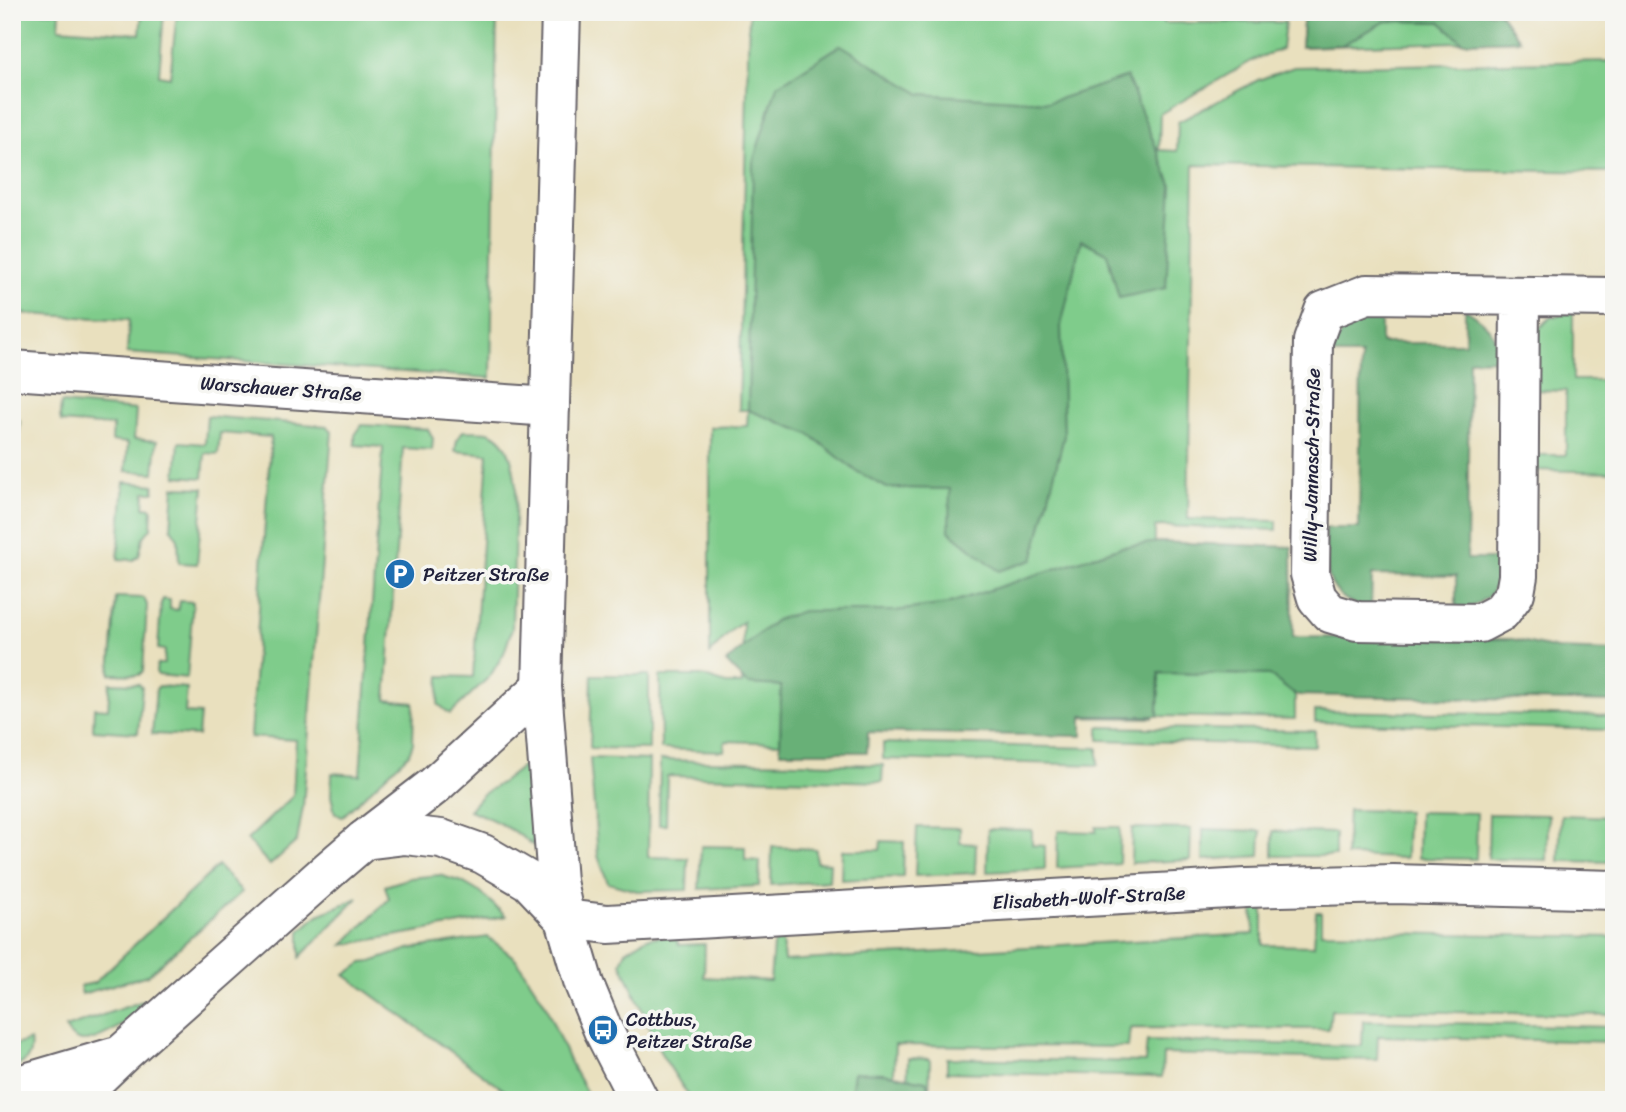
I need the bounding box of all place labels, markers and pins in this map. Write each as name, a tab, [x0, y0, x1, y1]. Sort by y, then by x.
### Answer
parking icon: Peitzer Straße	[383, 557, 417, 591]
place label: Peitzer Straße	[423, 558, 549, 591]
place label: Cottbus, Peitzer Straße	[626, 1003, 752, 1058]
bus stop icon: Cottbus, Peitzer Straße	[586, 1013, 620, 1047]

